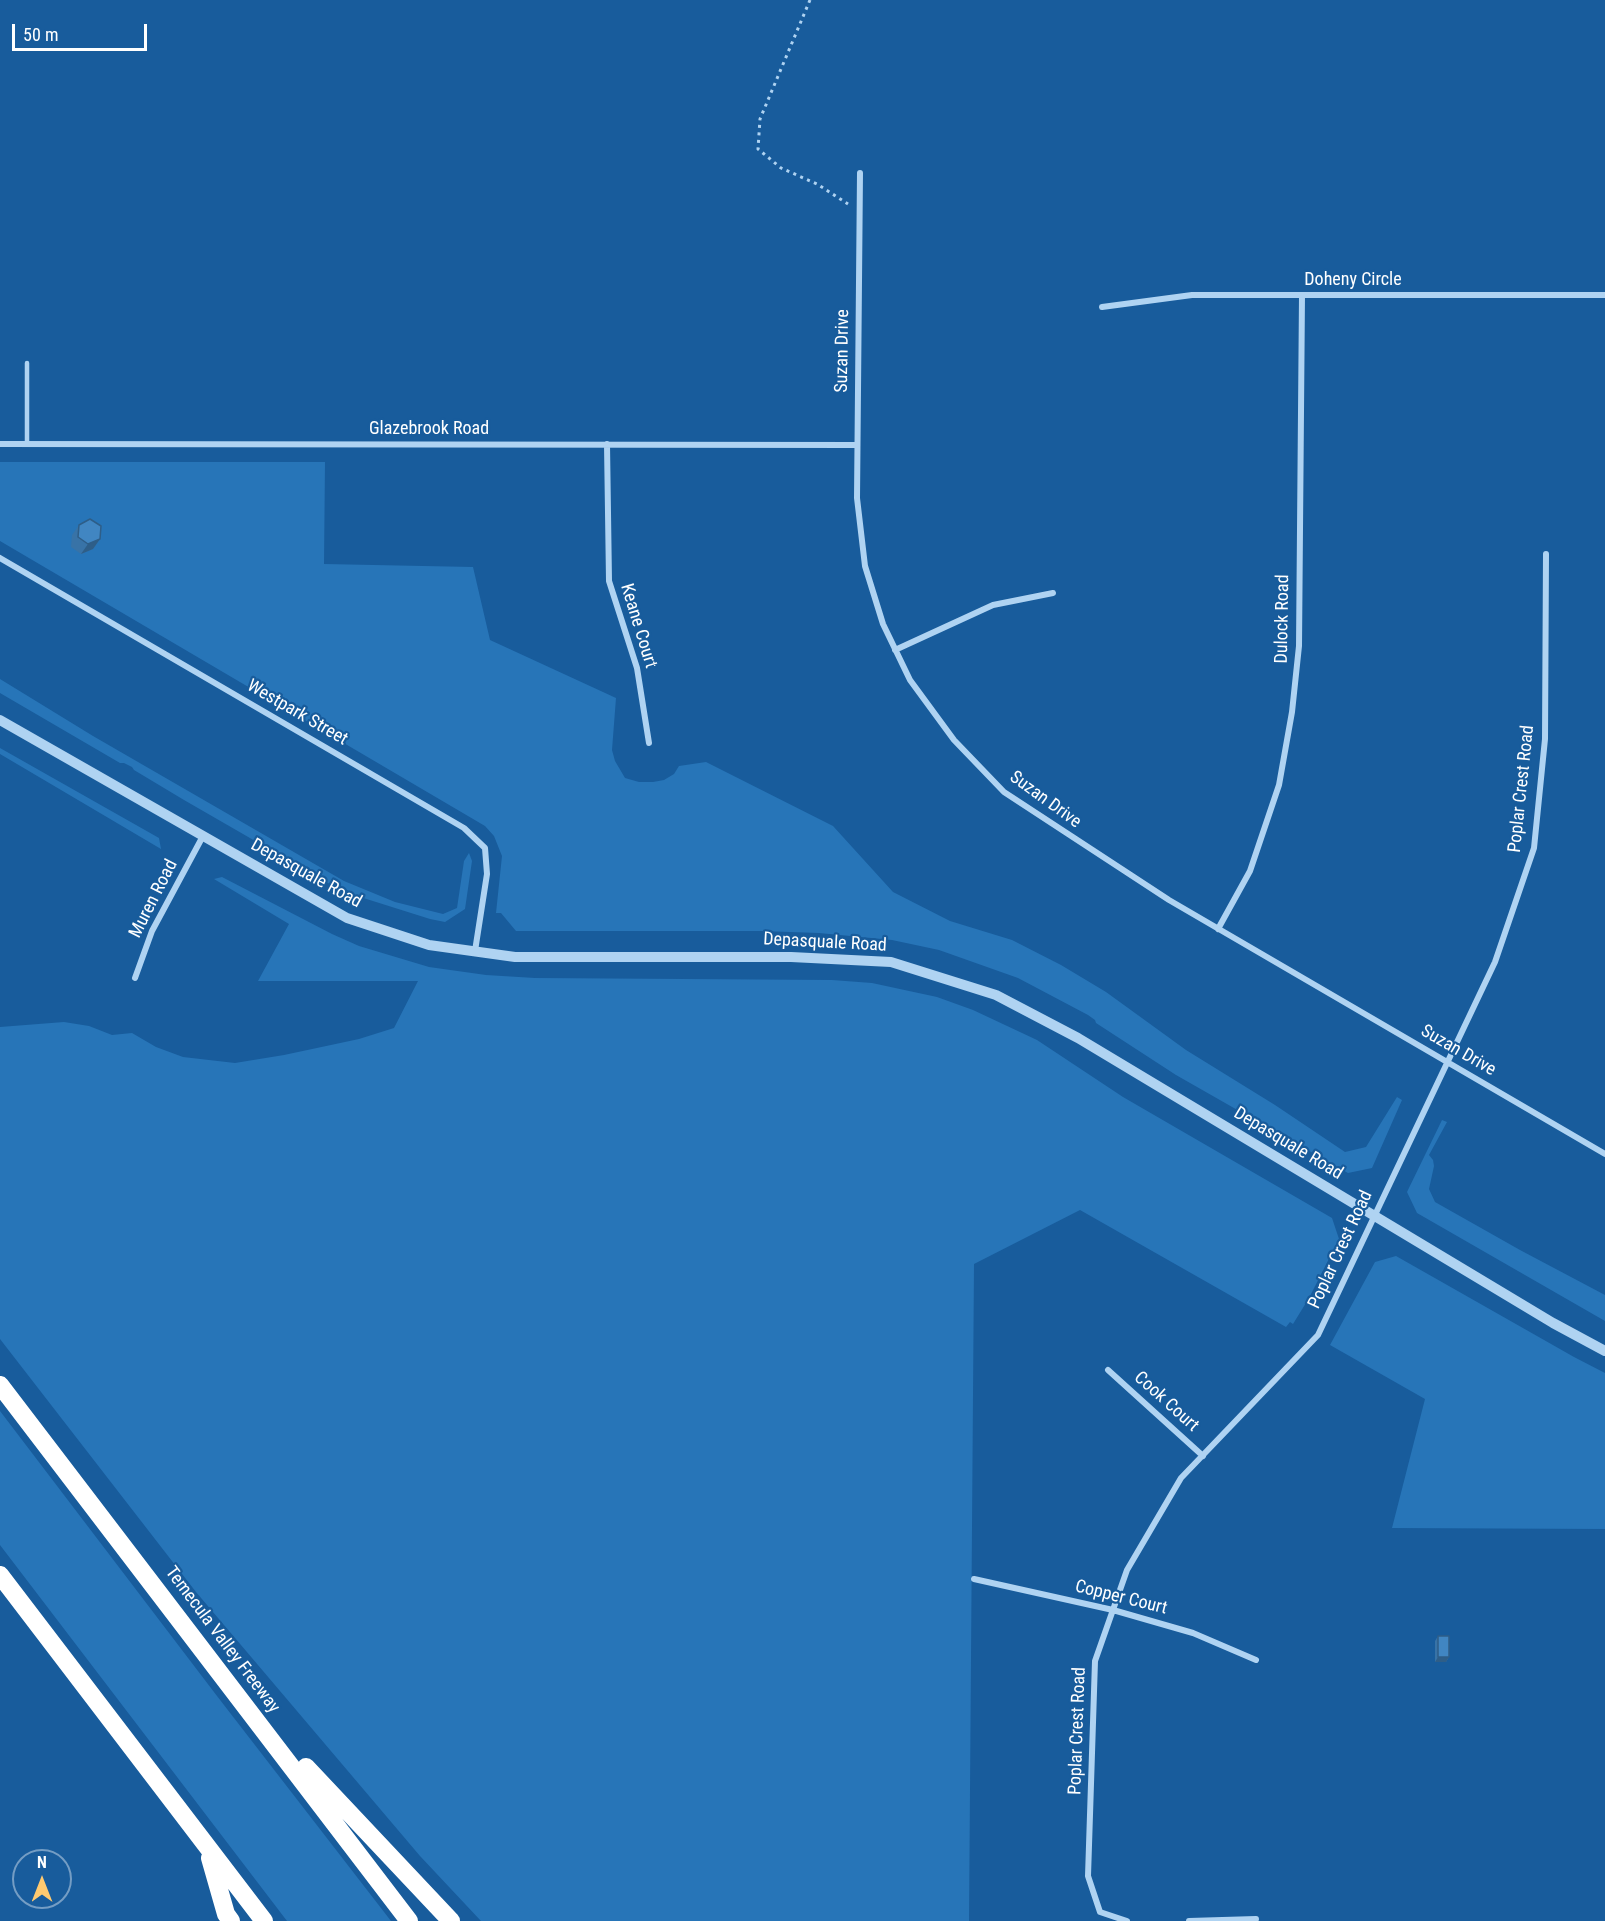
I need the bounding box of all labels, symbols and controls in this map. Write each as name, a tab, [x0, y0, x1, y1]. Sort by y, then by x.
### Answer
scale bar	[15, 12, 150, 50]
text: 50 m	[23, 24, 58, 45]
street label: Doheny Circle	[1304, 269, 1402, 291]
street label: Suzan Drive	[831, 309, 855, 393]
street label: Glazebrook Road	[369, 418, 489, 440]
street label: Dulock Road	[1271, 574, 1295, 664]
street label: Keane Court	[615, 581, 661, 671]
street label: Westpark Street	[243, 675, 351, 751]
street label: Poplar Crest Road	[1505, 724, 1539, 854]
street label: Suzan Drive	[1005, 767, 1085, 833]
street label: Depasquale Road	[247, 835, 365, 913]
street label: Muren Road	[125, 856, 183, 942]
street label: Depasquale Road	[763, 929, 887, 957]
street label: Suzan Drive	[1417, 1021, 1499, 1081]
street label: Depasquale Road	[1229, 1103, 1347, 1185]
street label: Poplar Crest Road	[1304, 1187, 1378, 1313]
street label: Cook Court	[1129, 1367, 1203, 1437]
street label: Temecula Valley Freeway	[160, 1563, 284, 1717]
street label: Copper Court	[1073, 1576, 1169, 1620]
street label: Poplar Crest Road	[1065, 1667, 1091, 1795]
north arrow	[12, 1849, 72, 1909]
text: N	[37, 1853, 47, 1872]

